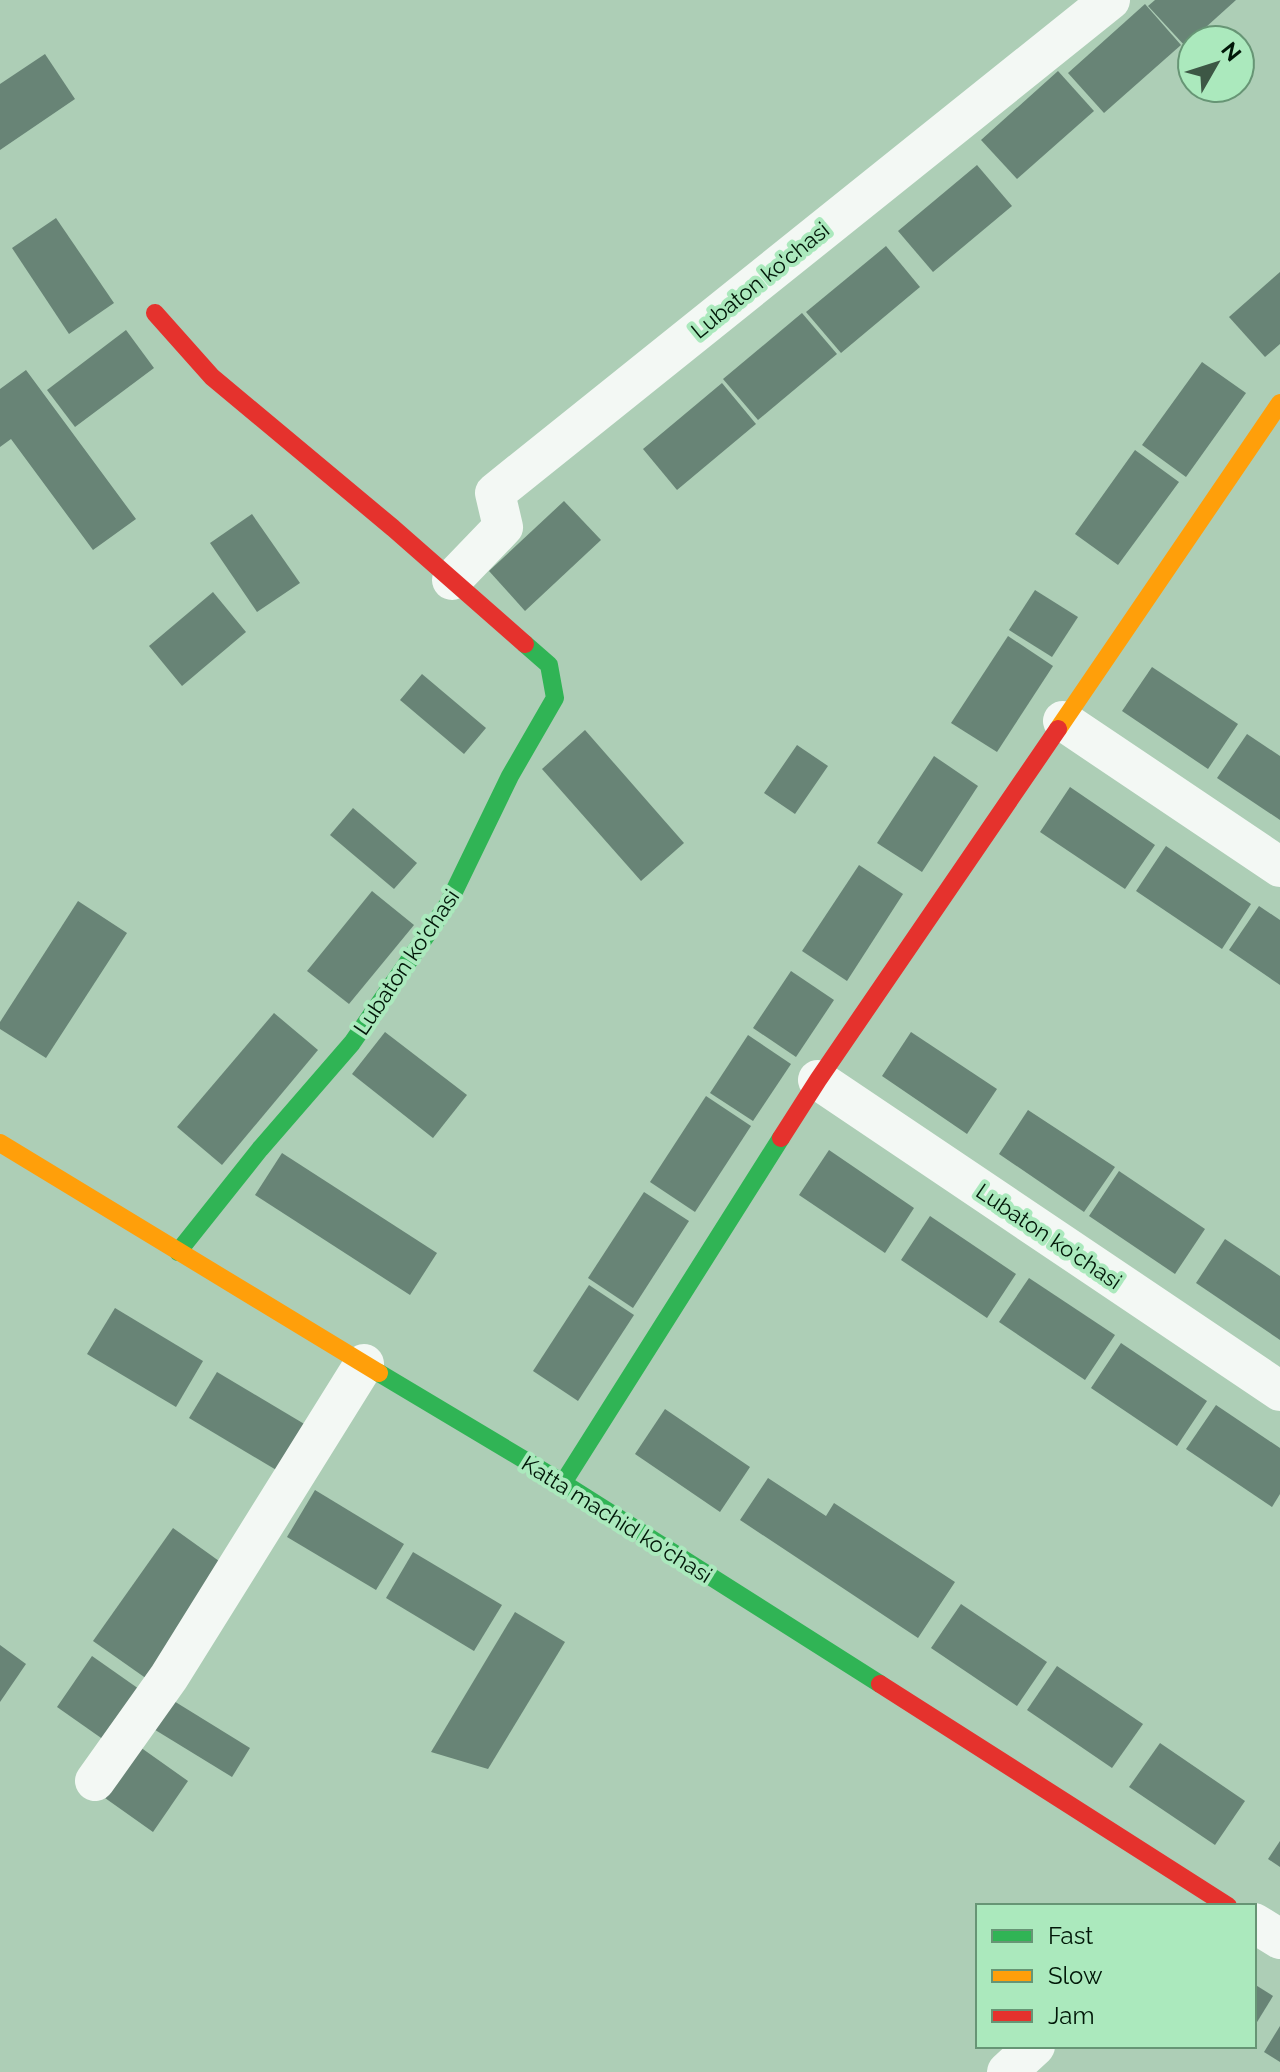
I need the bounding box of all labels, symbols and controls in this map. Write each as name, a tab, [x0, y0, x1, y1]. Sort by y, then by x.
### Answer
north arrow	[1176, 24, 1256, 104]
text: N	[1216, 37, 1247, 66]
street label: Lubaton ko'chasi	[686, 216, 834, 344]
street label: Lubaton ko'chasi	[348, 884, 464, 1040]
street label: Lubaton ko'chasi	[971, 1178, 1127, 1294]
street label: Katta machid ko'chasi	[517, 1450, 717, 1588]
legend	[976, 1904, 1256, 2048]
text: Fast	[1048, 1921, 1093, 1950]
text: Slow	[1048, 1961, 1103, 1990]
text: Jam	[1048, 2001, 1094, 2030]

